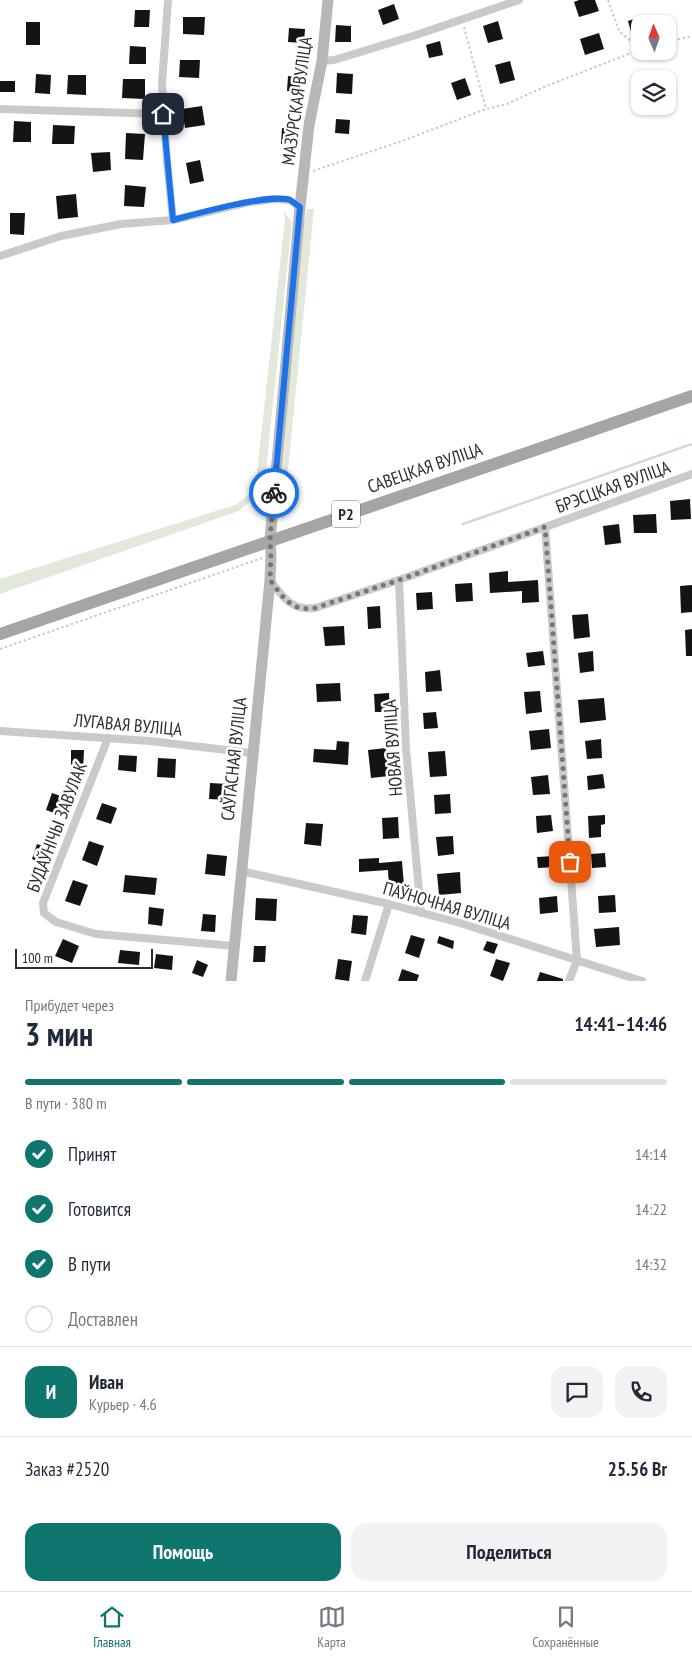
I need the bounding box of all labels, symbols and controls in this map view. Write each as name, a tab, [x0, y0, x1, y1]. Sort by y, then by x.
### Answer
north arrow	[631, 15, 676, 60]
map controls	[631, 15, 676, 115]
street label: МАЗУРСКАЯ ВУЛІЦА	[276, 35, 317, 167]
button: layers	[631, 70, 676, 115]
pin	[142, 93, 184, 135]
icon: home	[149, 100, 177, 128]
street label: САВЕЦКАЯ ВУЛІЦА	[364, 437, 486, 498]
street label: БРЭСЦКАЯ ВУЛІЦА	[552, 455, 674, 518]
courier	[249, 468, 299, 518]
icon: bike	[260, 479, 288, 507]
road number: Р2	[332, 500, 360, 528]
street label: САЎГАСНАЯ ВУЛІЦА	[216, 696, 251, 822]
street label: НОВАЯ ВУЛІЦА	[378, 699, 407, 797]
street label: ЛУГАВАЯ ВУЛІЦА	[72, 708, 183, 741]
street label: БУДАЎНІЧЫ ЗАВУЛАК	[21, 758, 92, 895]
pin	[549, 841, 591, 883]
icon: bag	[556, 848, 584, 876]
street label: ПАЎНОЧНАЯ ВУЛІЦА	[381, 876, 514, 935]
scale bar	[15, 946, 152, 969]
text: 100 m	[22, 949, 53, 967]
text: Прибудет через	[25, 995, 114, 1015]
text: 14:41–14:46	[574, 1012, 667, 1036]
text: 3 мин	[25, 1013, 93, 1055]
text: В пути · 380 m	[25, 1093, 107, 1113]
icon: check	[25, 1140, 53, 1168]
text: Принят	[68, 1142, 116, 1166]
text: 14:14	[635, 1144, 667, 1164]
icon: check	[25, 1195, 53, 1223]
text: Готовится	[68, 1197, 131, 1221]
text: 14:22	[635, 1199, 667, 1219]
icon: check	[25, 1250, 53, 1278]
text: В пути	[68, 1252, 111, 1276]
text: 14:32	[635, 1254, 667, 1274]
text: Доставлен	[68, 1307, 138, 1331]
button: chat	[551, 1366, 603, 1418]
button: phone	[615, 1366, 667, 1418]
text: Иван	[89, 1370, 124, 1394]
text: И	[46, 1380, 56, 1404]
text: Курьер · 4.6	[89, 1394, 157, 1414]
text: Заказ #2520	[25, 1457, 109, 1481]
text: 25.56 Br	[608, 1457, 667, 1481]
button: Помощь	[25, 1523, 341, 1581]
button: Поделиться	[351, 1523, 667, 1581]
tab: Главная	[93, 1603, 131, 1651]
tab: Карта	[317, 1603, 346, 1651]
tab: Сохранённые	[532, 1603, 599, 1651]

